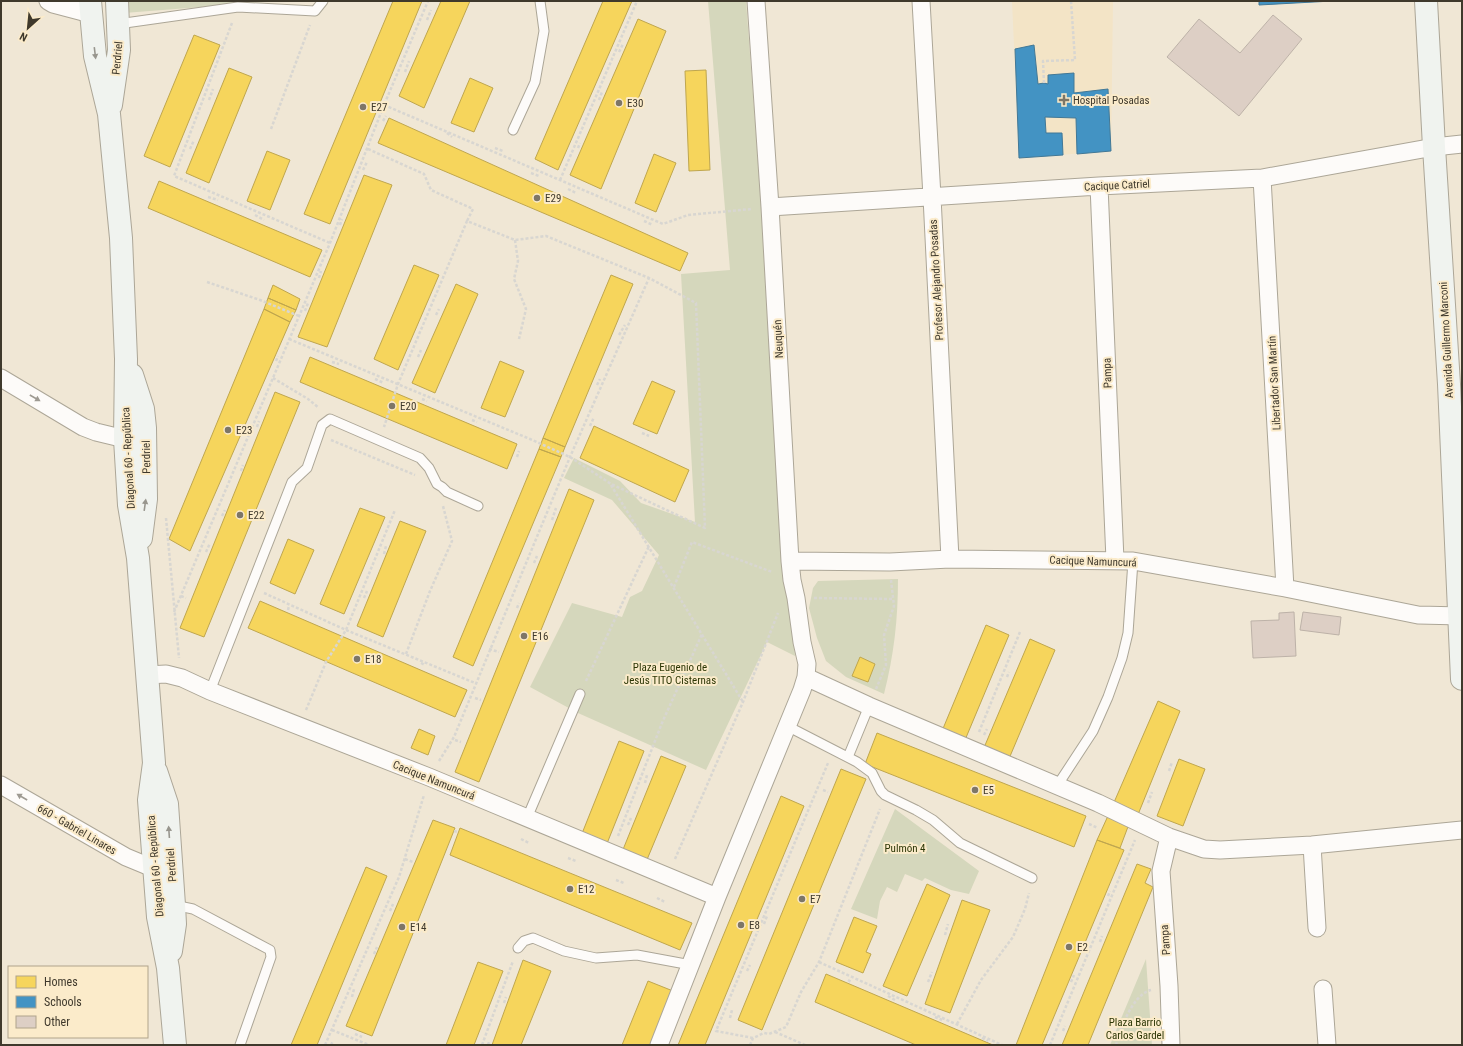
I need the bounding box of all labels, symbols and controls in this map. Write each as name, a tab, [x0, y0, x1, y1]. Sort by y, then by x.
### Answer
north arrow	[8, 8, 48, 48]
text: N	[18, 29, 30, 44]
street label: Perdriel	[110, 41, 125, 75]
one-way arrow	[91, 47, 98, 59]
marker: Hospital Posadas	[1058, 94, 1070, 106]
place label: Hospital Posadas	[1073, 94, 1149, 107]
place label: E30	[627, 97, 643, 110]
marker: E30	[614, 98, 624, 108]
place label: E27	[371, 101, 387, 114]
marker: E27	[358, 102, 368, 112]
street label: Cacique Catriel	[1084, 177, 1150, 194]
place label: E29	[545, 192, 561, 205]
marker: E29	[532, 193, 542, 203]
street label: Profesor Alejandro Posadas	[927, 219, 946, 341]
street label: Avenida Guillermo Marconi	[1437, 281, 1456, 398]
street label: Neuquén	[771, 319, 786, 359]
street label: Libertador San Martín	[1266, 335, 1283, 431]
street label: Pampa	[1100, 358, 1115, 388]
one-way arrow	[29, 395, 41, 402]
place label: E20	[400, 400, 416, 413]
marker: E20	[387, 401, 397, 411]
street label: Diagonal 60 - República	[119, 407, 138, 509]
place label: E23	[236, 424, 252, 437]
marker: E23	[223, 425, 233, 435]
street label: Perdriel	[140, 440, 153, 474]
one-way arrow	[142, 499, 148, 511]
place label: E22	[248, 509, 264, 522]
marker: E22	[235, 510, 245, 520]
street label: Cacique Namuncurá	[1049, 553, 1137, 570]
place label: E16	[532, 630, 548, 643]
marker: E16	[519, 631, 529, 641]
place label: E18	[365, 653, 381, 666]
marker: E18	[352, 654, 362, 664]
park label: Plaza Eugenio de Jesús TITO Cisternas	[624, 661, 716, 687]
street label: Cacique Namuncurá	[391, 758, 477, 803]
place label: E5	[983, 784, 994, 797]
marker: E5	[970, 785, 980, 795]
one-way arrow	[16, 794, 28, 801]
street label: 660 - Gabriel Linares	[35, 802, 119, 857]
street label: Diagonal 60 - República	[145, 815, 166, 917]
one-way arrow	[165, 826, 172, 838]
park label: Pulmón 4	[884, 842, 926, 855]
street label: Perdriel	[164, 848, 179, 882]
place label: E12	[578, 883, 594, 896]
marker: E12	[565, 884, 575, 894]
place label: E7	[810, 893, 821, 906]
marker: E7	[797, 894, 807, 904]
place label: E8	[749, 919, 760, 932]
marker: E8	[736, 920, 746, 930]
place label: E14	[410, 921, 427, 934]
marker: E14	[397, 922, 407, 932]
street label: Pampa	[1158, 924, 1173, 956]
place label: E2	[1077, 941, 1088, 954]
marker: E2	[1064, 942, 1074, 952]
legend	[8, 966, 148, 1038]
text: Homes	[44, 975, 78, 989]
text: Schools	[44, 995, 82, 1009]
text: Other	[44, 1015, 70, 1029]
park label: Plaza Barrio Carlos Gardel	[1106, 1016, 1164, 1042]

